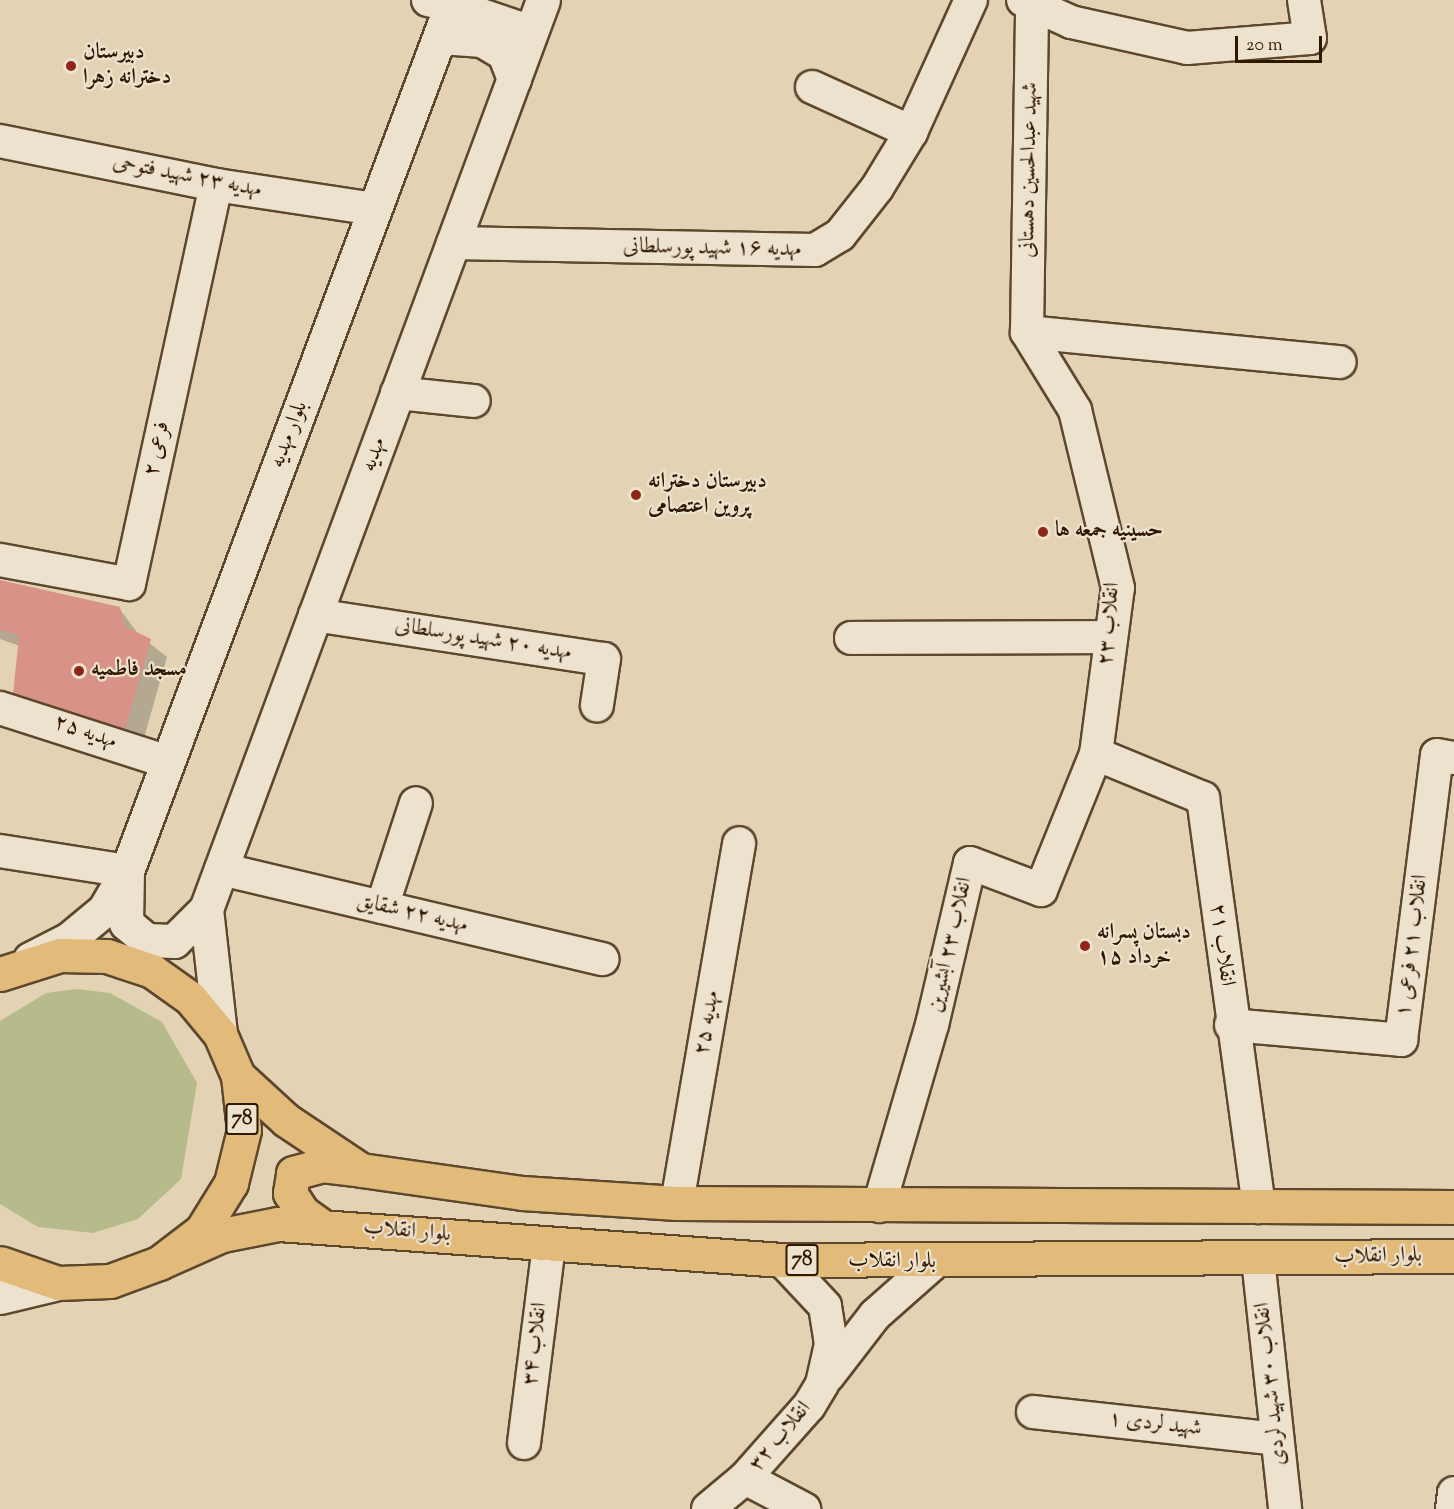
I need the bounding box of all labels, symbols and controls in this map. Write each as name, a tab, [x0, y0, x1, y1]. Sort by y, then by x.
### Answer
scale bar	[1238, 24, 1325, 62]
text: 20 m	[1246, 33, 1283, 59]
place label: دبیرستان دخترانه زهرا	[83, 40, 171, 92]
marker: دبیرستان دخترانه زهرا	[64, 59, 78, 73]
street label: شهید عبدالحسین دهستانی	[1015, 82, 1045, 258]
street label: مهدیه ۲۳ شهید فتوحی	[110, 150, 264, 204]
street label: مهدیه ۱۶ شهید پورسلطانی	[623, 234, 801, 264]
street label: بلوار مهدیه	[265, 398, 315, 472]
street label: فرعی ۲	[139, 419, 177, 479]
street label: مهدیه	[357, 434, 393, 476]
place label: دبیرستان دخترانه پروین اعتصامی	[648, 469, 767, 520]
marker: دبیرستان دخترانه پروین اعتصامی	[629, 488, 643, 502]
place label: حسینیه جمعه ها	[1055, 519, 1163, 545]
marker: حسینیه جمعه ها	[1036, 525, 1050, 539]
street label: انقلاب ۲۳	[1093, 581, 1127, 667]
street label: مهدیه ۲۰ شهید پورسلطانی	[393, 613, 573, 667]
place label: مسجد فاطمیه	[91, 658, 187, 684]
marker: مسجد فاطمیه	[72, 664, 86, 678]
street label: مهدیه ۲۵	[50, 710, 120, 756]
street label: انقلاب ۲۱ فرعی ۱	[1391, 873, 1435, 1019]
street label: انقلاب ۲۳ آبشیرین	[923, 875, 979, 1015]
street label: مهدیه ۲۲ شقایق	[354, 888, 470, 940]
street label: انقلاب ۲۱	[1203, 902, 1239, 988]
place label: دبستان پسرانه ۱۵ خرداد	[1097, 920, 1191, 972]
marker: دبستان پسرانه ۱۵ خرداد	[1078, 939, 1092, 953]
street label: مهدیه ۲۵	[689, 989, 727, 1057]
road number: 78	[224, 1101, 260, 1137]
street label: بلوار انقلاب	[362, 1215, 452, 1249]
road number: 78	[784, 1242, 820, 1278]
street label: بلوار انقلاب	[1334, 1243, 1422, 1271]
street label: بلوار انقلاب	[848, 1248, 936, 1276]
street label: انقلاب ۳۴	[518, 1301, 554, 1387]
street label: انقلاب ۳۰ شهید لردی	[1250, 1301, 1294, 1467]
street label: انقلاب ۳۲	[744, 1397, 818, 1477]
street label: شهید لردی ۱	[1107, 1407, 1203, 1443]

